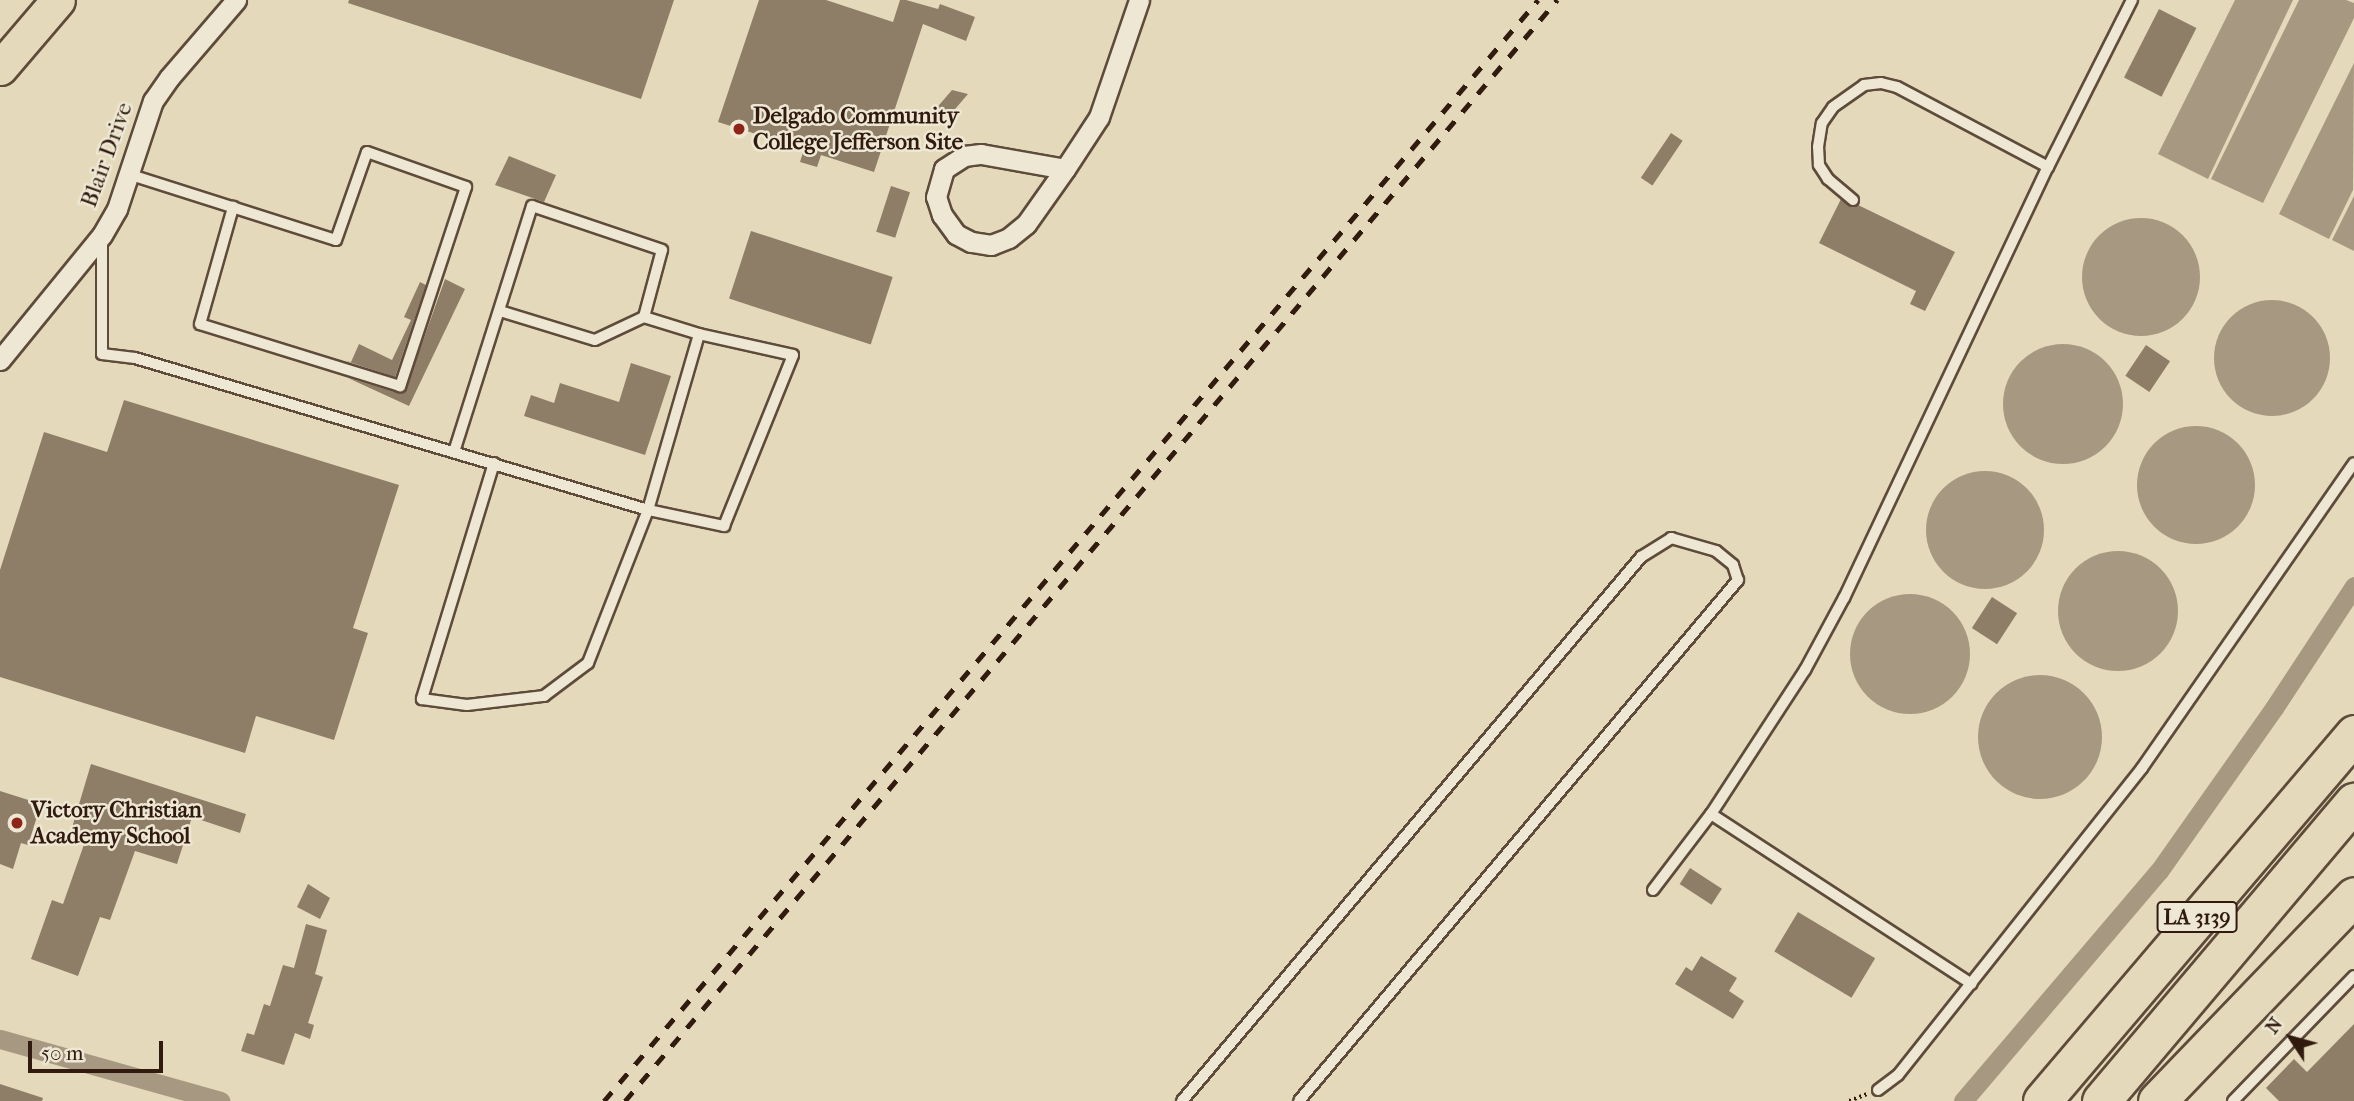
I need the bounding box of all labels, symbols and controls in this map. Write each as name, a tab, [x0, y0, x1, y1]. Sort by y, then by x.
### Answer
street label: Blair Drive	[75, 99, 139, 211]
place label: Delgado Community College Jefferson Site	[753, 102, 963, 156]
marker: Delgado Community College Jefferson Site	[731, 121, 747, 137]
place label: Victory Christian Academy School	[31, 796, 202, 850]
marker: Victory Christian Academy School	[9, 815, 25, 831]
road number: LA 3139	[2155, 900, 2239, 934]
north arrow	[2256, 1003, 2326, 1073]
text: N	[2261, 1013, 2287, 1038]
scale bar	[32, 1028, 166, 1072]
text: 50 m	[41, 1041, 84, 1065]

